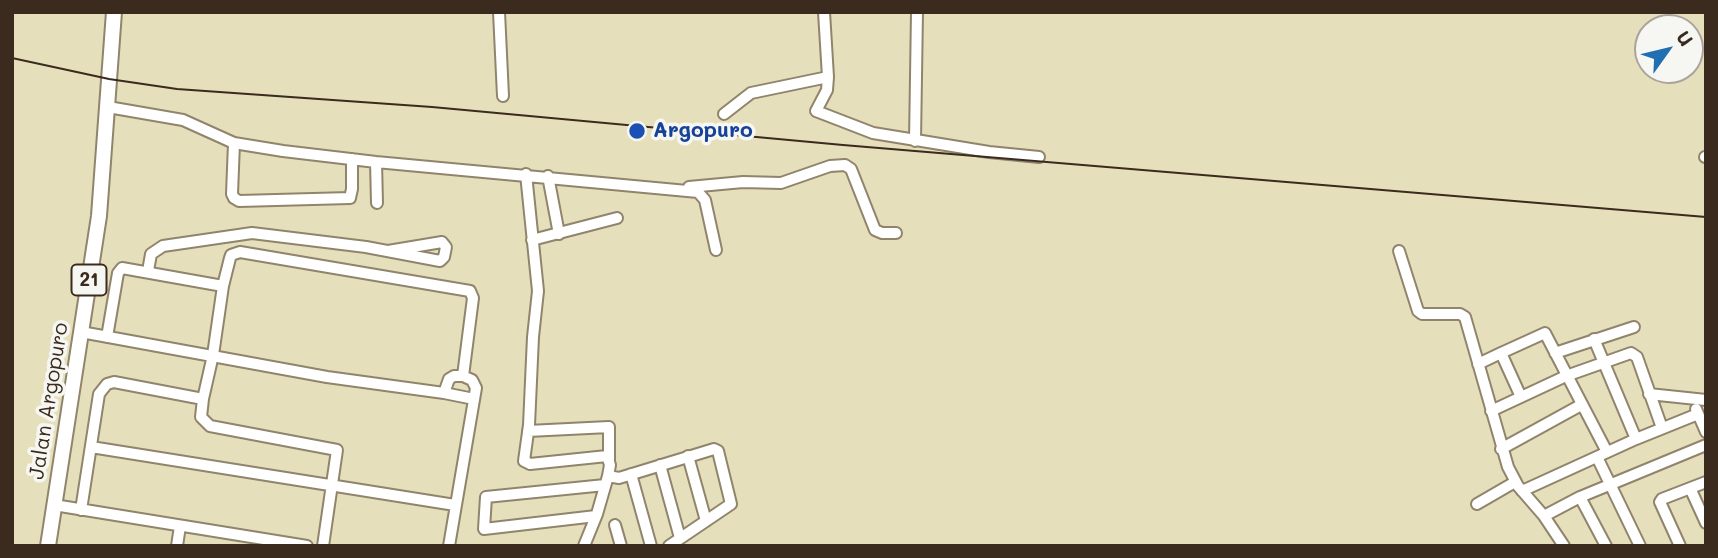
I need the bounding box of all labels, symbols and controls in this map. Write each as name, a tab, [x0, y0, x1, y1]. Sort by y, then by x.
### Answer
north arrow	[1634, 14, 1704, 84]
text: U	[1671, 26, 1699, 51]
place label: Argopuro	[653, 118, 753, 144]
marker: Argopuro	[627, 121, 647, 141]
road number: 21	[72, 264, 106, 296]
street label: Jalan Argopuro	[24, 321, 74, 481]

